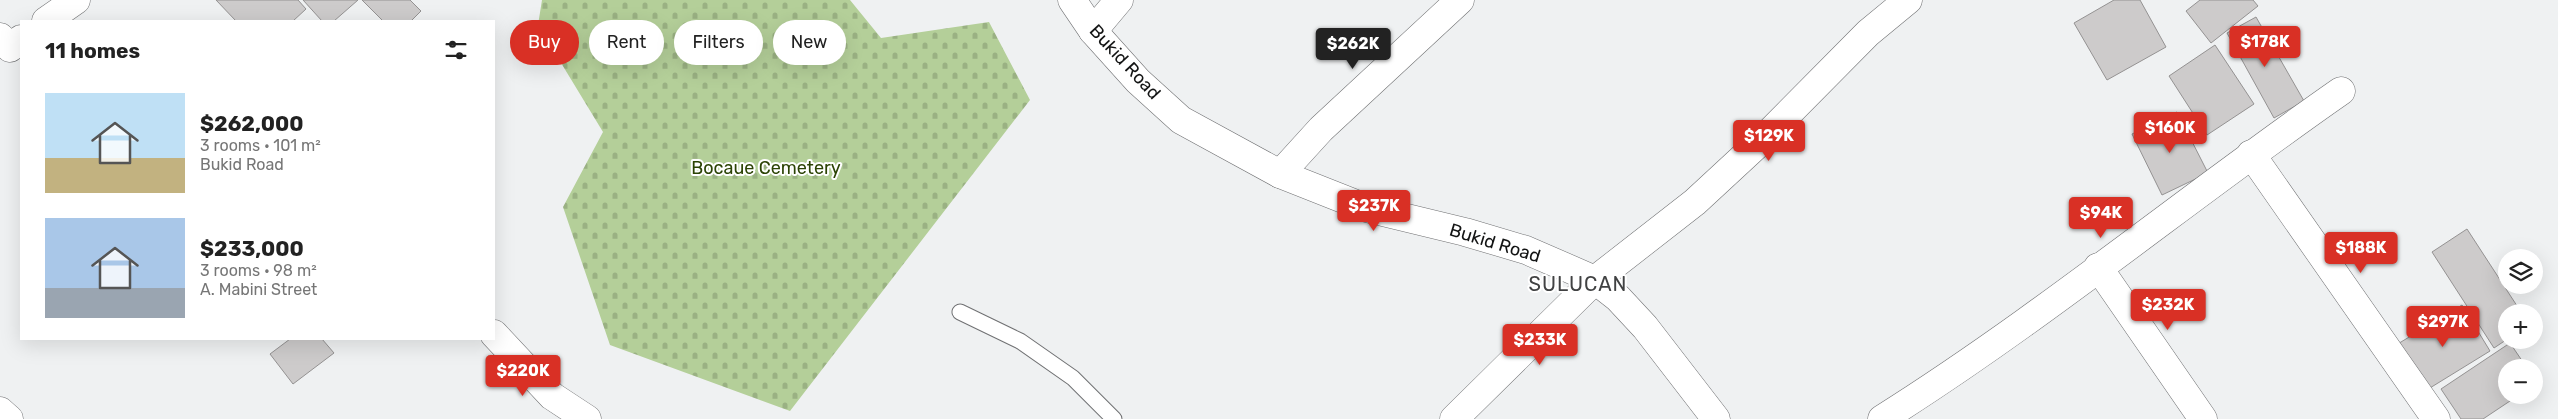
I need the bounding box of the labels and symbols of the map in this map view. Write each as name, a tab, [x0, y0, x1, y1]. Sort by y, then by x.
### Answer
street label: Bukid Road	[1085, 20, 1165, 104]
pin: $178K	[2230, 26, 2300, 68]
pin: $262K	[1318, 28, 1388, 70]
pin: $160K	[2135, 112, 2205, 154]
pin: $129K	[1734, 120, 1804, 162]
park label: Bocaue Cemetery	[691, 157, 841, 179]
pin: $237K	[1339, 190, 1409, 232]
pin: $94K	[2071, 196, 2131, 239]
street label: Bukid Road	[1447, 219, 1543, 267]
pin: $188K	[2326, 232, 2396, 274]
district label: SULUCAN	[1529, 272, 1627, 296]
pin: $232K	[2133, 288, 2203, 331]
pin: $297K	[2408, 306, 2478, 348]
pin: $233K	[1505, 324, 1575, 366]
pin: $220K	[488, 354, 558, 397]

